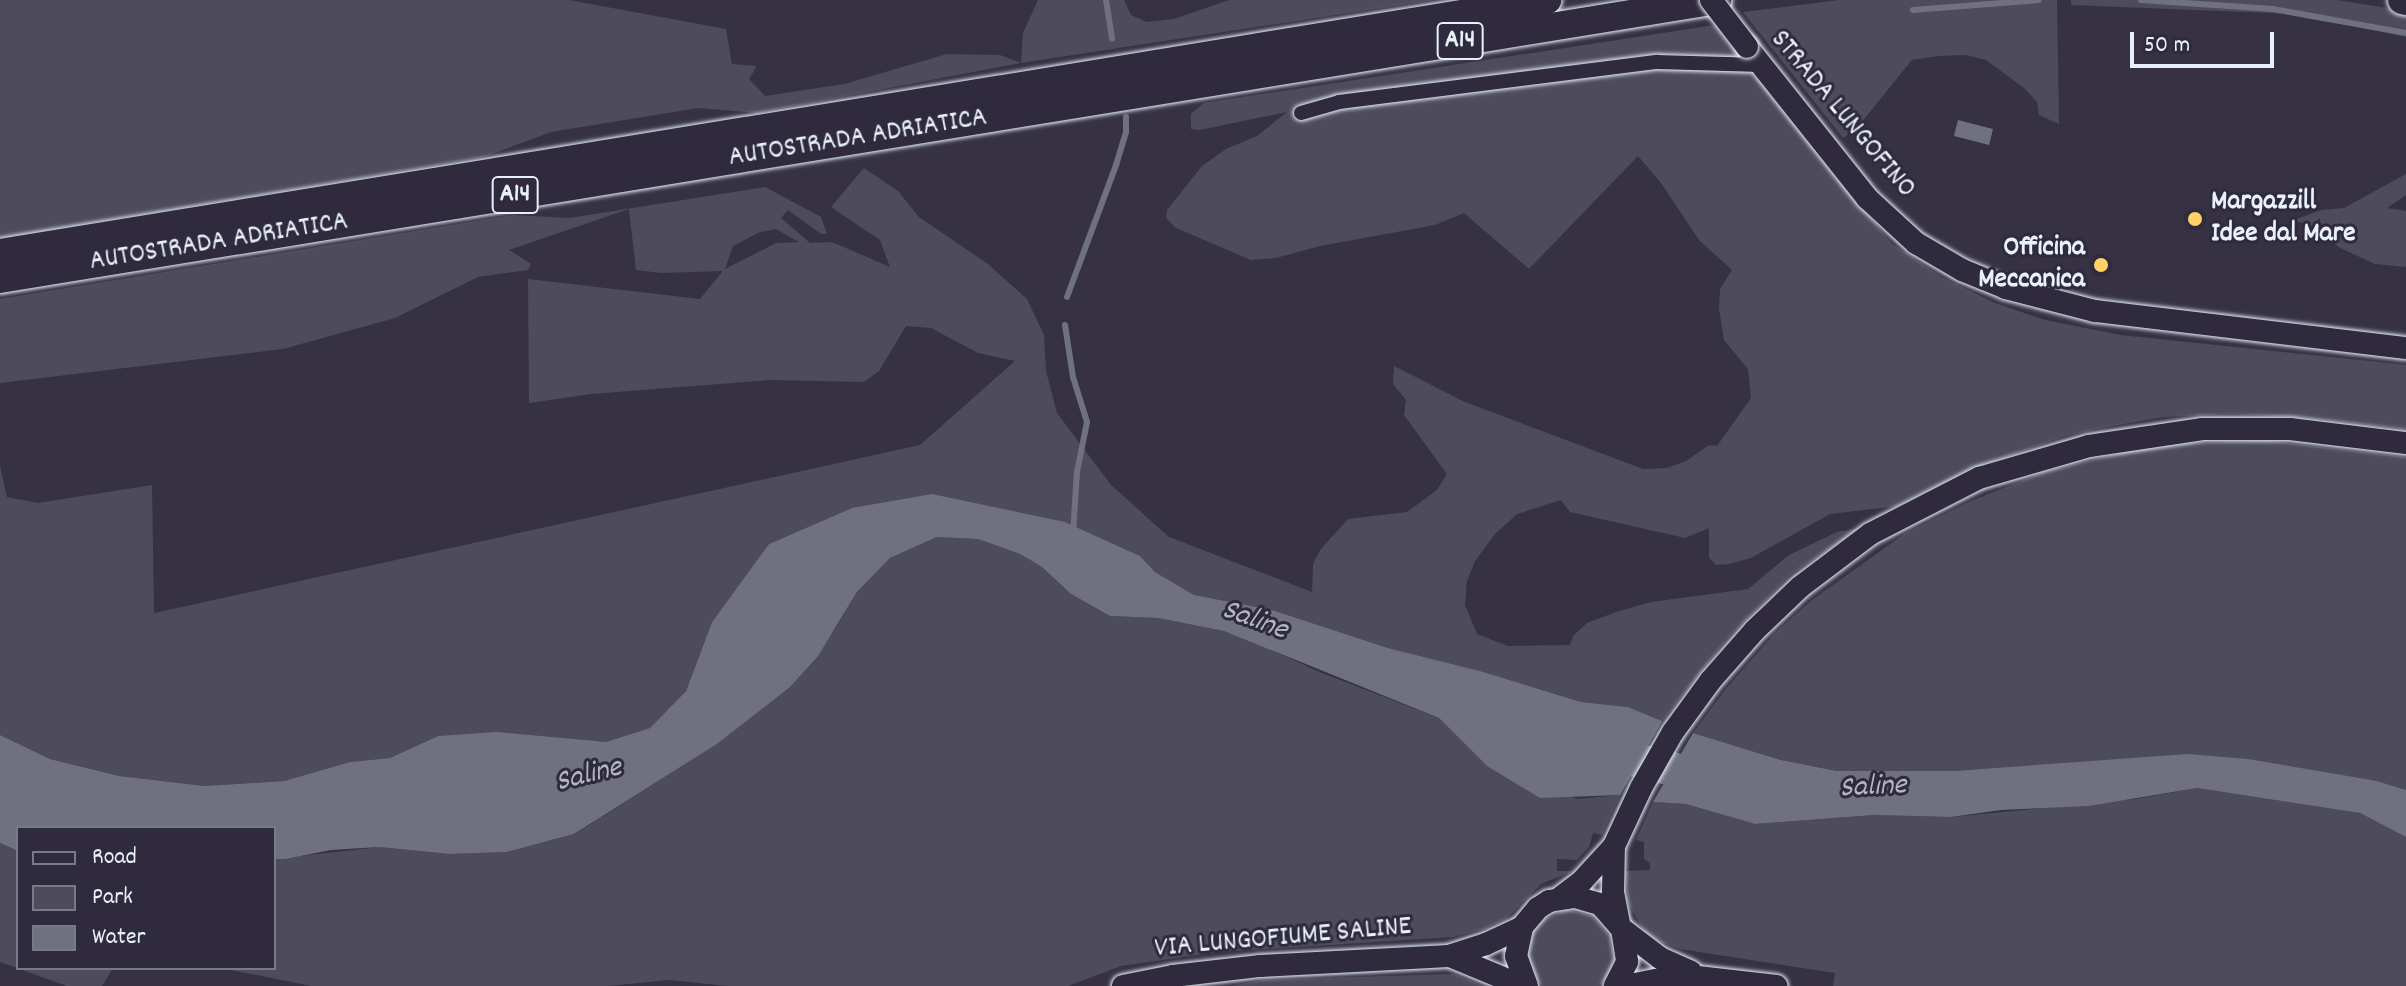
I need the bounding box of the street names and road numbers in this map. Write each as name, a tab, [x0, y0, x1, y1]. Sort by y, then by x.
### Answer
road number: A14	[1436, 19, 1484, 63]
street label: STRADA LUNGOFINO	[1762, 24, 1922, 206]
street label: AUTOSTRADA ADRIATICA	[726, 102, 990, 176]
road number: A14	[491, 173, 539, 217]
street label: AUTOSTRADA ADRIATICA	[87, 206, 351, 280]
street label: VIA LUNGOFIUME SALINE	[1153, 911, 1413, 967]

